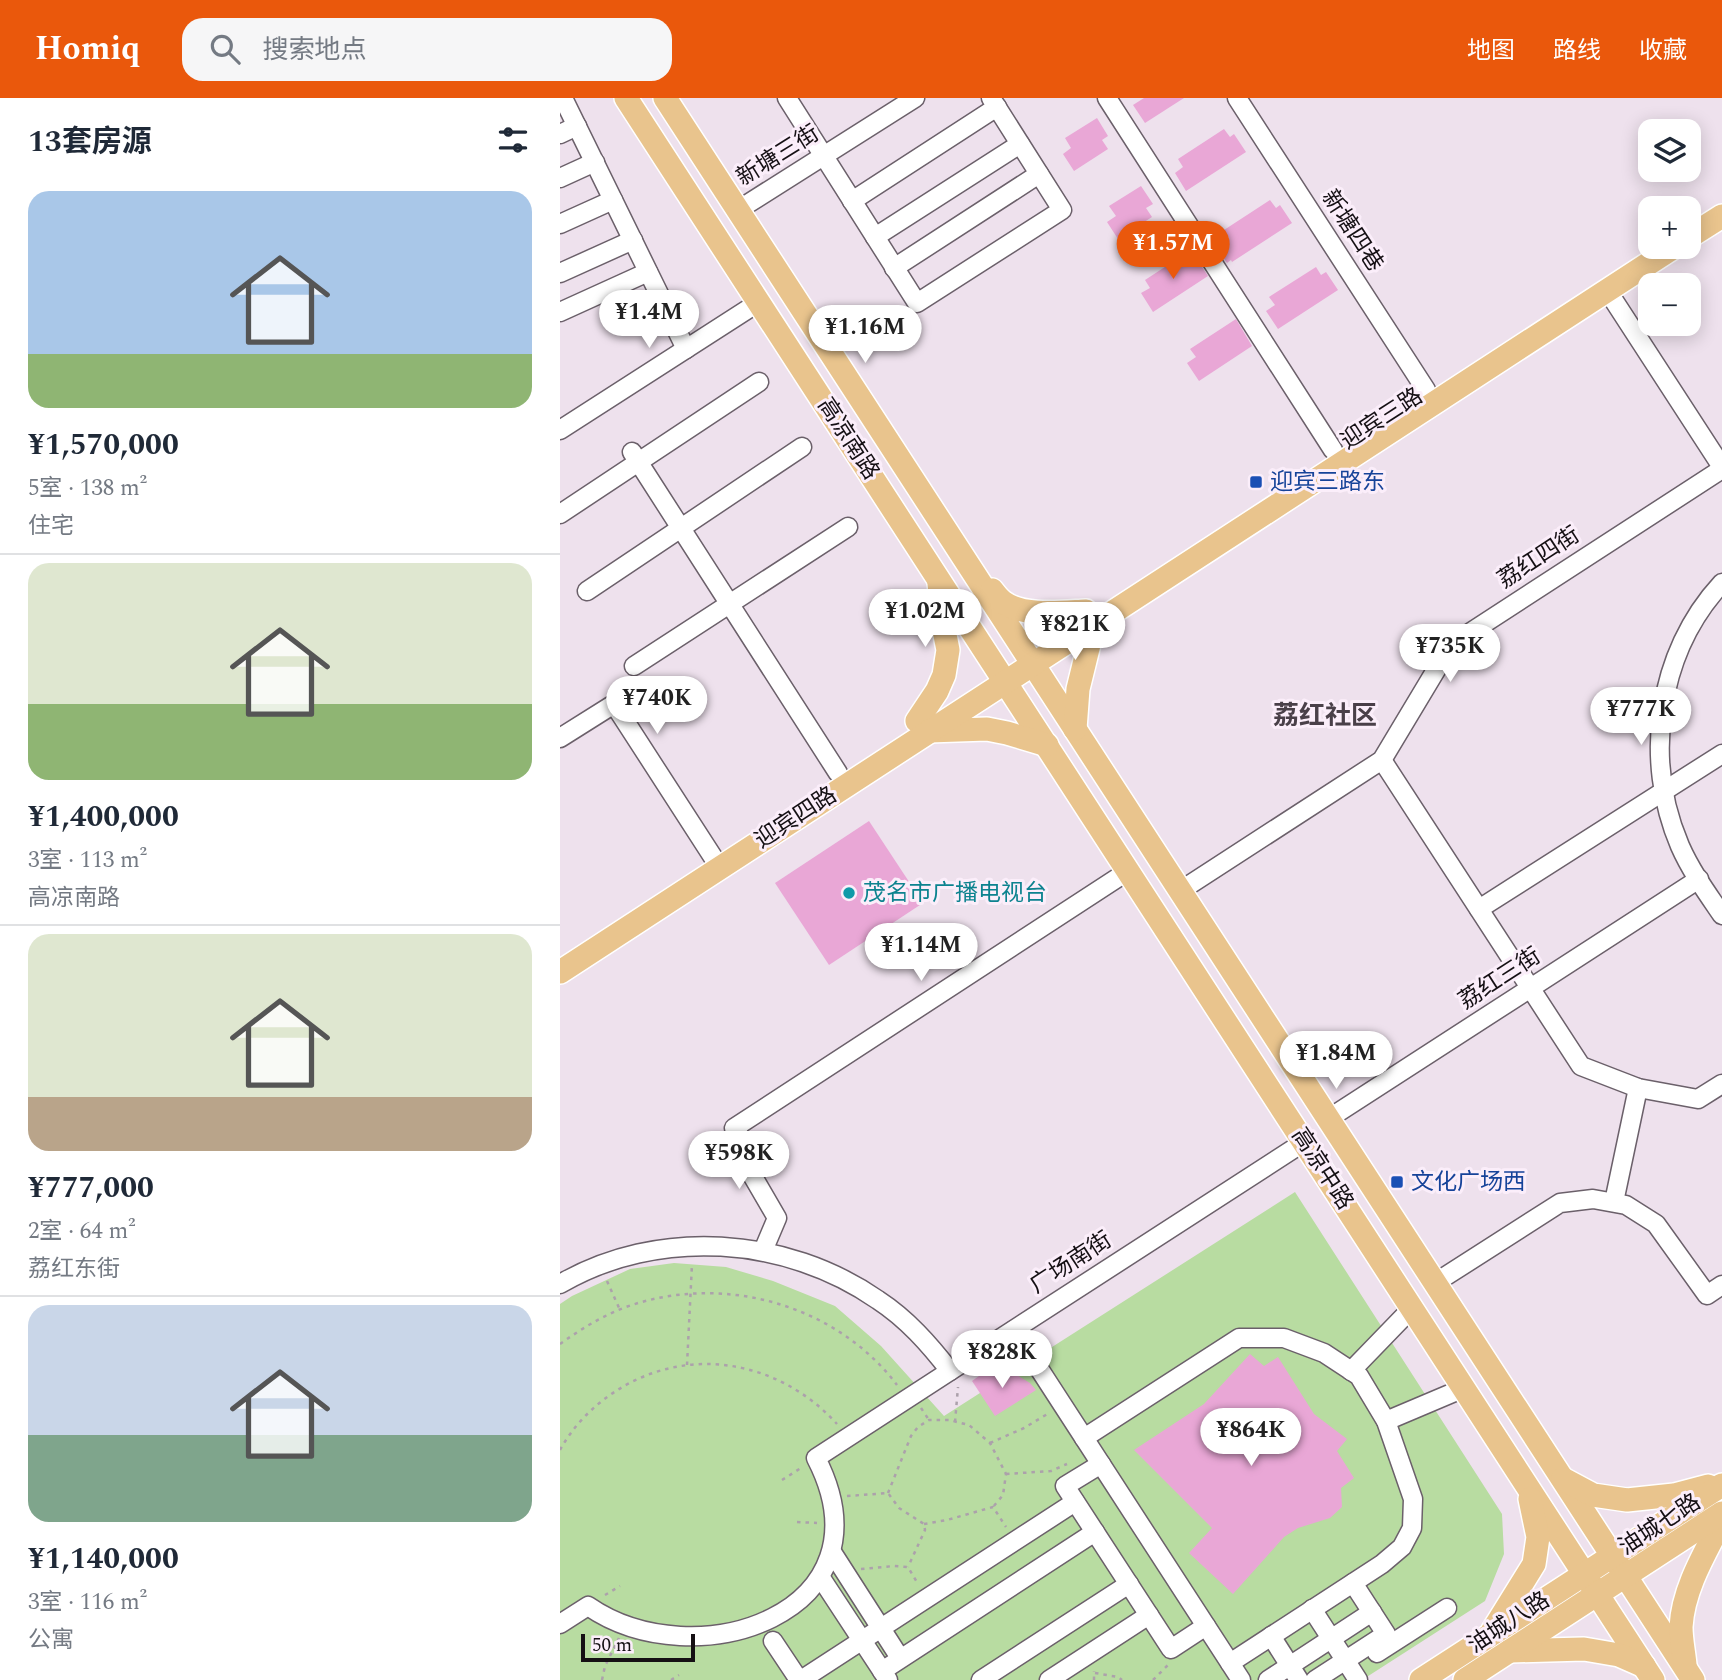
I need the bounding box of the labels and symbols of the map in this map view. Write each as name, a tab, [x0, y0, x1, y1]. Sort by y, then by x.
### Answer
street label: 新塘三街	[730, 117, 826, 195]
street label: 新塘四巷	[1312, 183, 1392, 279]
pin: ¥1.57M	[1116, 222, 1230, 281]
pin: ¥1.4M	[600, 290, 698, 350]
pin: ¥1.16M	[808, 306, 922, 365]
street label: 迎宾三路	[1334, 379, 1430, 459]
street label: 高凉南路	[808, 391, 888, 487]
place label: 迎宾三路东	[1270, 465, 1385, 500]
marker: 迎宾三路东	[1248, 474, 1264, 490]
street label: 荔红四街	[1491, 518, 1587, 598]
pin: ¥1.02M	[868, 589, 982, 649]
pin: ¥821K	[1026, 602, 1124, 662]
pin: ¥735K	[1401, 624, 1499, 684]
pin: ¥740K	[608, 676, 706, 736]
pin: ¥777K	[1592, 688, 1690, 747]
district label: 荔红社区	[1273, 696, 1377, 736]
street label: 迎宾四路	[748, 778, 844, 858]
place label: 茂名市广播电视台	[863, 876, 1047, 911]
marker: 茂名市广播电视台	[841, 885, 857, 901]
pin: ¥1.14M	[864, 924, 978, 983]
street label: 荔红三街	[1452, 939, 1548, 1019]
pin: ¥1.84M	[1279, 1032, 1393, 1091]
street label: 高凉中路	[1282, 1121, 1362, 1217]
pin: ¥598K	[690, 1132, 788, 1191]
place label: 文化广场西	[1411, 1165, 1526, 1200]
marker: 文化广场西	[1389, 1174, 1405, 1190]
street label: 广场南街	[1023, 1223, 1119, 1303]
pin: ¥828K	[953, 1330, 1051, 1390]
pin: ¥864K	[1202, 1408, 1300, 1468]
street label: 油城七路	[1612, 1485, 1708, 1565]
street label: 油城八路	[1461, 1583, 1557, 1663]
scale bar	[581, 1631, 695, 1663]

